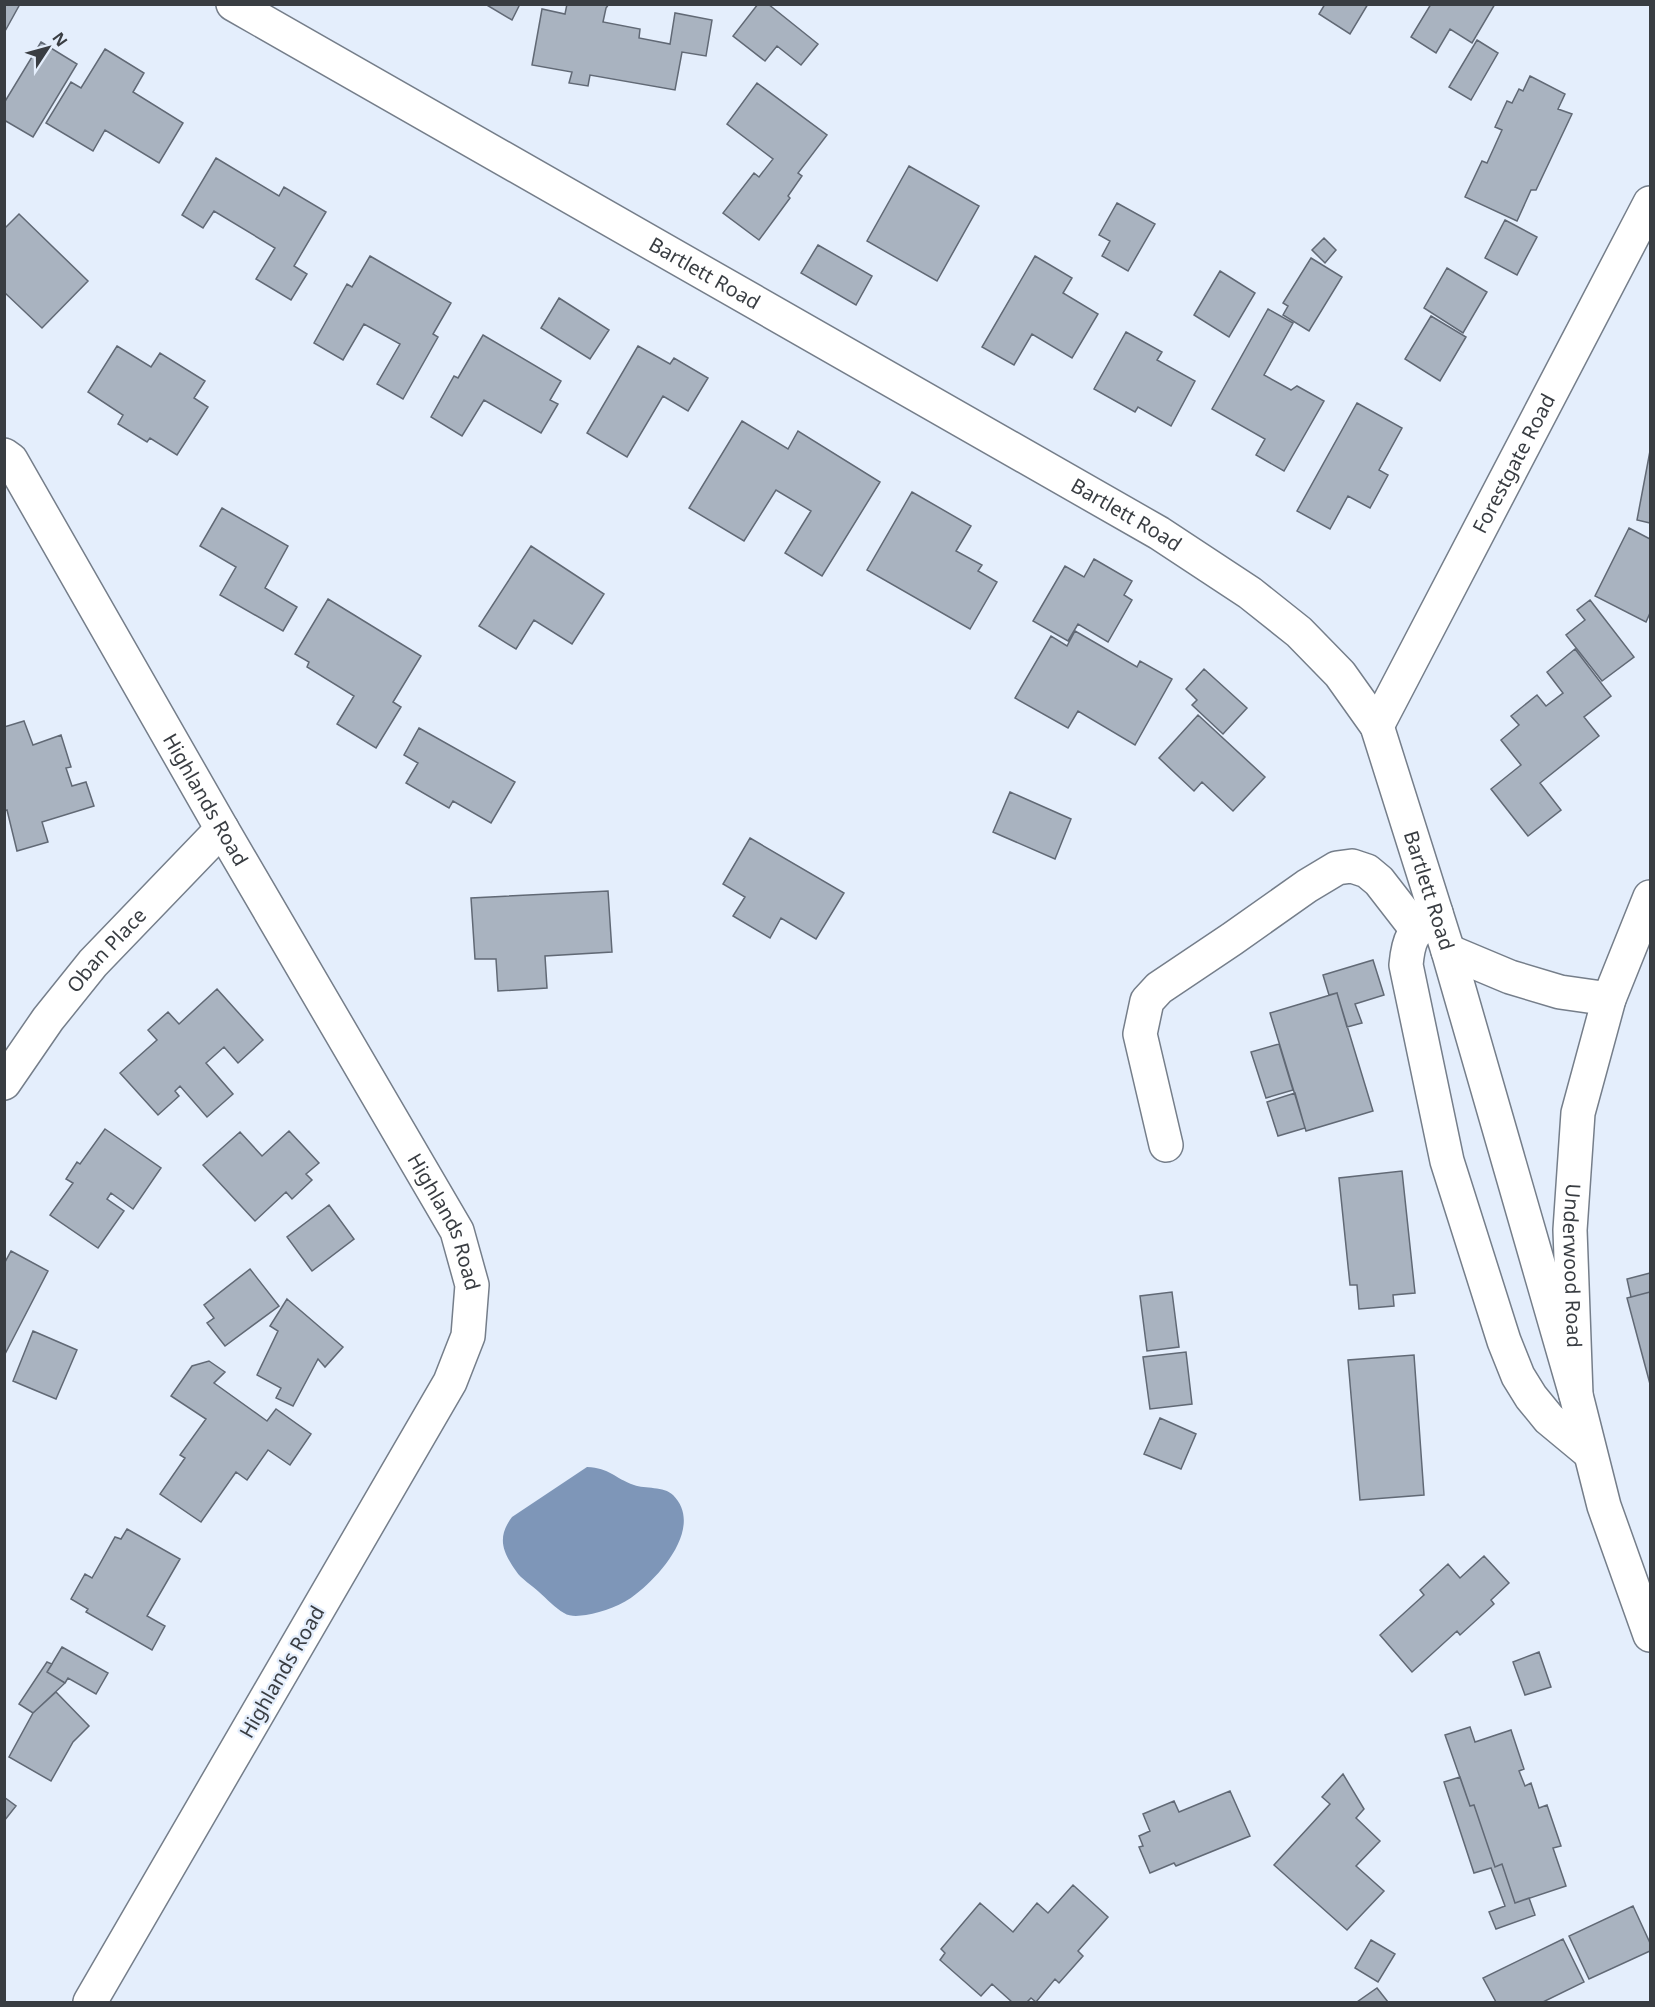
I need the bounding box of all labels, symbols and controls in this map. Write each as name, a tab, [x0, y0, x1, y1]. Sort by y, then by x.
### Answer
north arrow	[18, 18, 78, 78]
text: N	[47, 27, 73, 51]
street label: Bartlett Road	[644, 230, 765, 315]
street label: Forestgate Road	[1466, 389, 1561, 538]
street label: Bartlett Road	[1066, 472, 1187, 557]
street label: Highlands Road	[157, 728, 255, 871]
street label: Bartlett Road	[1398, 827, 1461, 953]
street label: Oban Place	[60, 902, 152, 998]
street label: Highlands Road	[402, 1148, 487, 1293]
street label: Underwood Road	[1557, 1183, 1588, 1348]
street label: Highlands Road	[233, 1601, 330, 1743]

